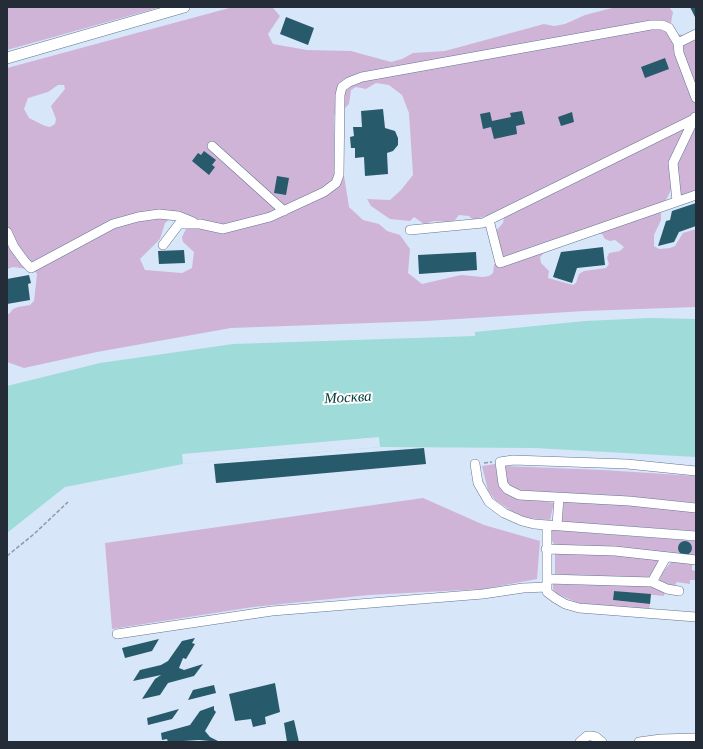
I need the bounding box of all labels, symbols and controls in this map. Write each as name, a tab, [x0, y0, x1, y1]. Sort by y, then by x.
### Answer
water label: Москва	[324, 388, 372, 408]

